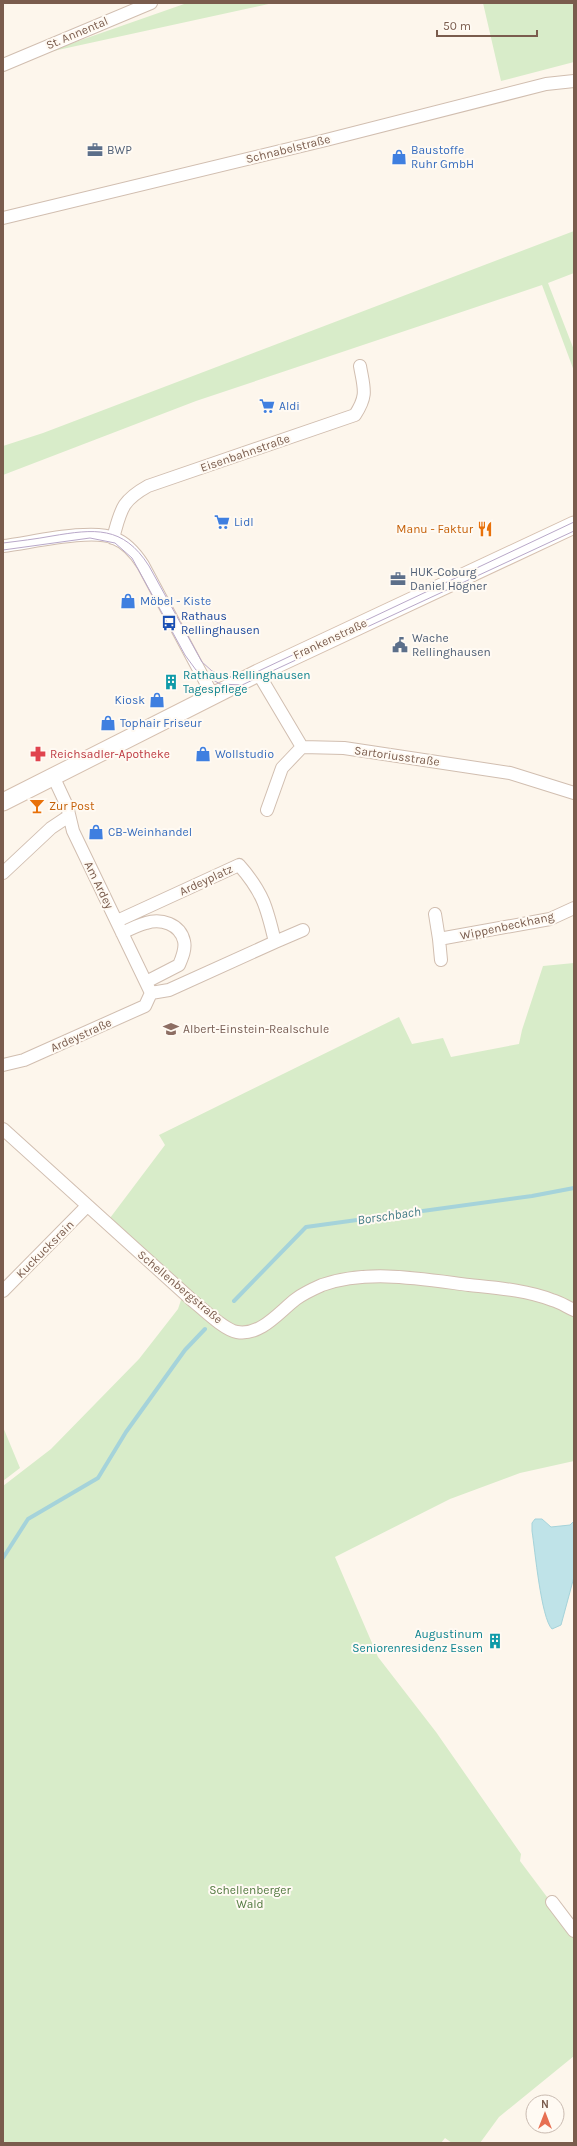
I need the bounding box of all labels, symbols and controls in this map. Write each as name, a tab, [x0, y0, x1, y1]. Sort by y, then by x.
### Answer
scale bar	[437, 12, 537, 38]
street label: St. Annental	[44, 14, 110, 52]
text: 50 m	[443, 19, 471, 33]
street label: Schnabelstraße	[244, 132, 332, 166]
office icon: BWP	[86, 141, 104, 159]
place label: BWP	[107, 143, 132, 157]
place label: Baustoffe Ruhr GmbH	[411, 143, 474, 171]
shop icon: Baustoffe Ruhr GmbH	[390, 148, 408, 166]
supermarket icon: Aldi	[258, 397, 276, 415]
place label: Aldi	[279, 399, 300, 413]
street label: Eisenbahnstraße	[199, 431, 291, 475]
supermarket icon: Lidl	[213, 513, 231, 531]
place label: Lidl	[234, 515, 254, 529]
restaurant icon: Manu - Faktur	[476, 520, 494, 538]
place label: Manu - Faktur	[396, 522, 474, 536]
place label: HUK-Coburg Daniel Högner	[410, 565, 487, 593]
office icon: HUK-Coburg Daniel Högner	[389, 570, 407, 588]
shop icon: Möbel - Kiste	[119, 592, 137, 610]
place label: Möbel - Kiste	[140, 594, 211, 608]
place label: Rathaus Rellinghausen	[181, 609, 260, 637]
bus stop icon: Rathaus Rellinghausen	[160, 614, 178, 632]
street label: Frankenstraße	[291, 616, 369, 662]
place label: Wache Rellinghausen	[412, 631, 491, 659]
public building icon: Wache Rellinghausen	[391, 636, 409, 654]
place label: Rathaus Rellinghausen Tagespflege	[183, 668, 310, 696]
building icon: Rathaus Rellinghausen Tagespflege	[162, 673, 180, 691]
shop icon: Kiosk	[148, 691, 166, 709]
place label: Kiosk	[115, 693, 145, 707]
shop icon: Tophair Friseur	[99, 714, 117, 732]
place label: Tophair Friseur	[120, 716, 202, 730]
street label: Sartoriusstraße	[353, 743, 441, 769]
pharmacy icon: Reichsadler-Apotheke	[29, 745, 47, 763]
shop icon: Wollstudio	[194, 745, 212, 763]
place label: Reichsadler-Apotheke	[50, 747, 170, 761]
place label: Wollstudio	[215, 747, 274, 761]
bar icon: Zur Post	[28, 797, 46, 815]
place label: Zur Post	[49, 799, 95, 813]
shop icon: CB-Weinhandel	[87, 823, 105, 841]
place label: CB-Weinhandel	[108, 825, 192, 839]
street label: Am Ardey	[82, 859, 117, 911]
street label: Ardeyplatz	[177, 861, 235, 898]
street label: Wippenbeckhang	[459, 909, 556, 943]
street label: Ardeystraße	[48, 1015, 114, 1055]
school or university icon: Albert-Einstein-Realschule	[162, 1020, 180, 1038]
place label: Albert-Einstein-Realschule	[183, 1022, 329, 1036]
water label: Borschbach	[356, 1204, 422, 1227]
street label: Kuckucksrain	[13, 1217, 77, 1281]
street label: Schellenbergstraße	[135, 1247, 225, 1327]
place label: Augustinum Seniorenresidenz Essen	[352, 1627, 483, 1655]
building icon: Augustinum Seniorenresidenz Essen	[486, 1632, 504, 1650]
park label: Schellenberger Wald	[209, 1883, 291, 1911]
north arrow	[525, 2094, 565, 2134]
text: N	[541, 2098, 549, 2111]

